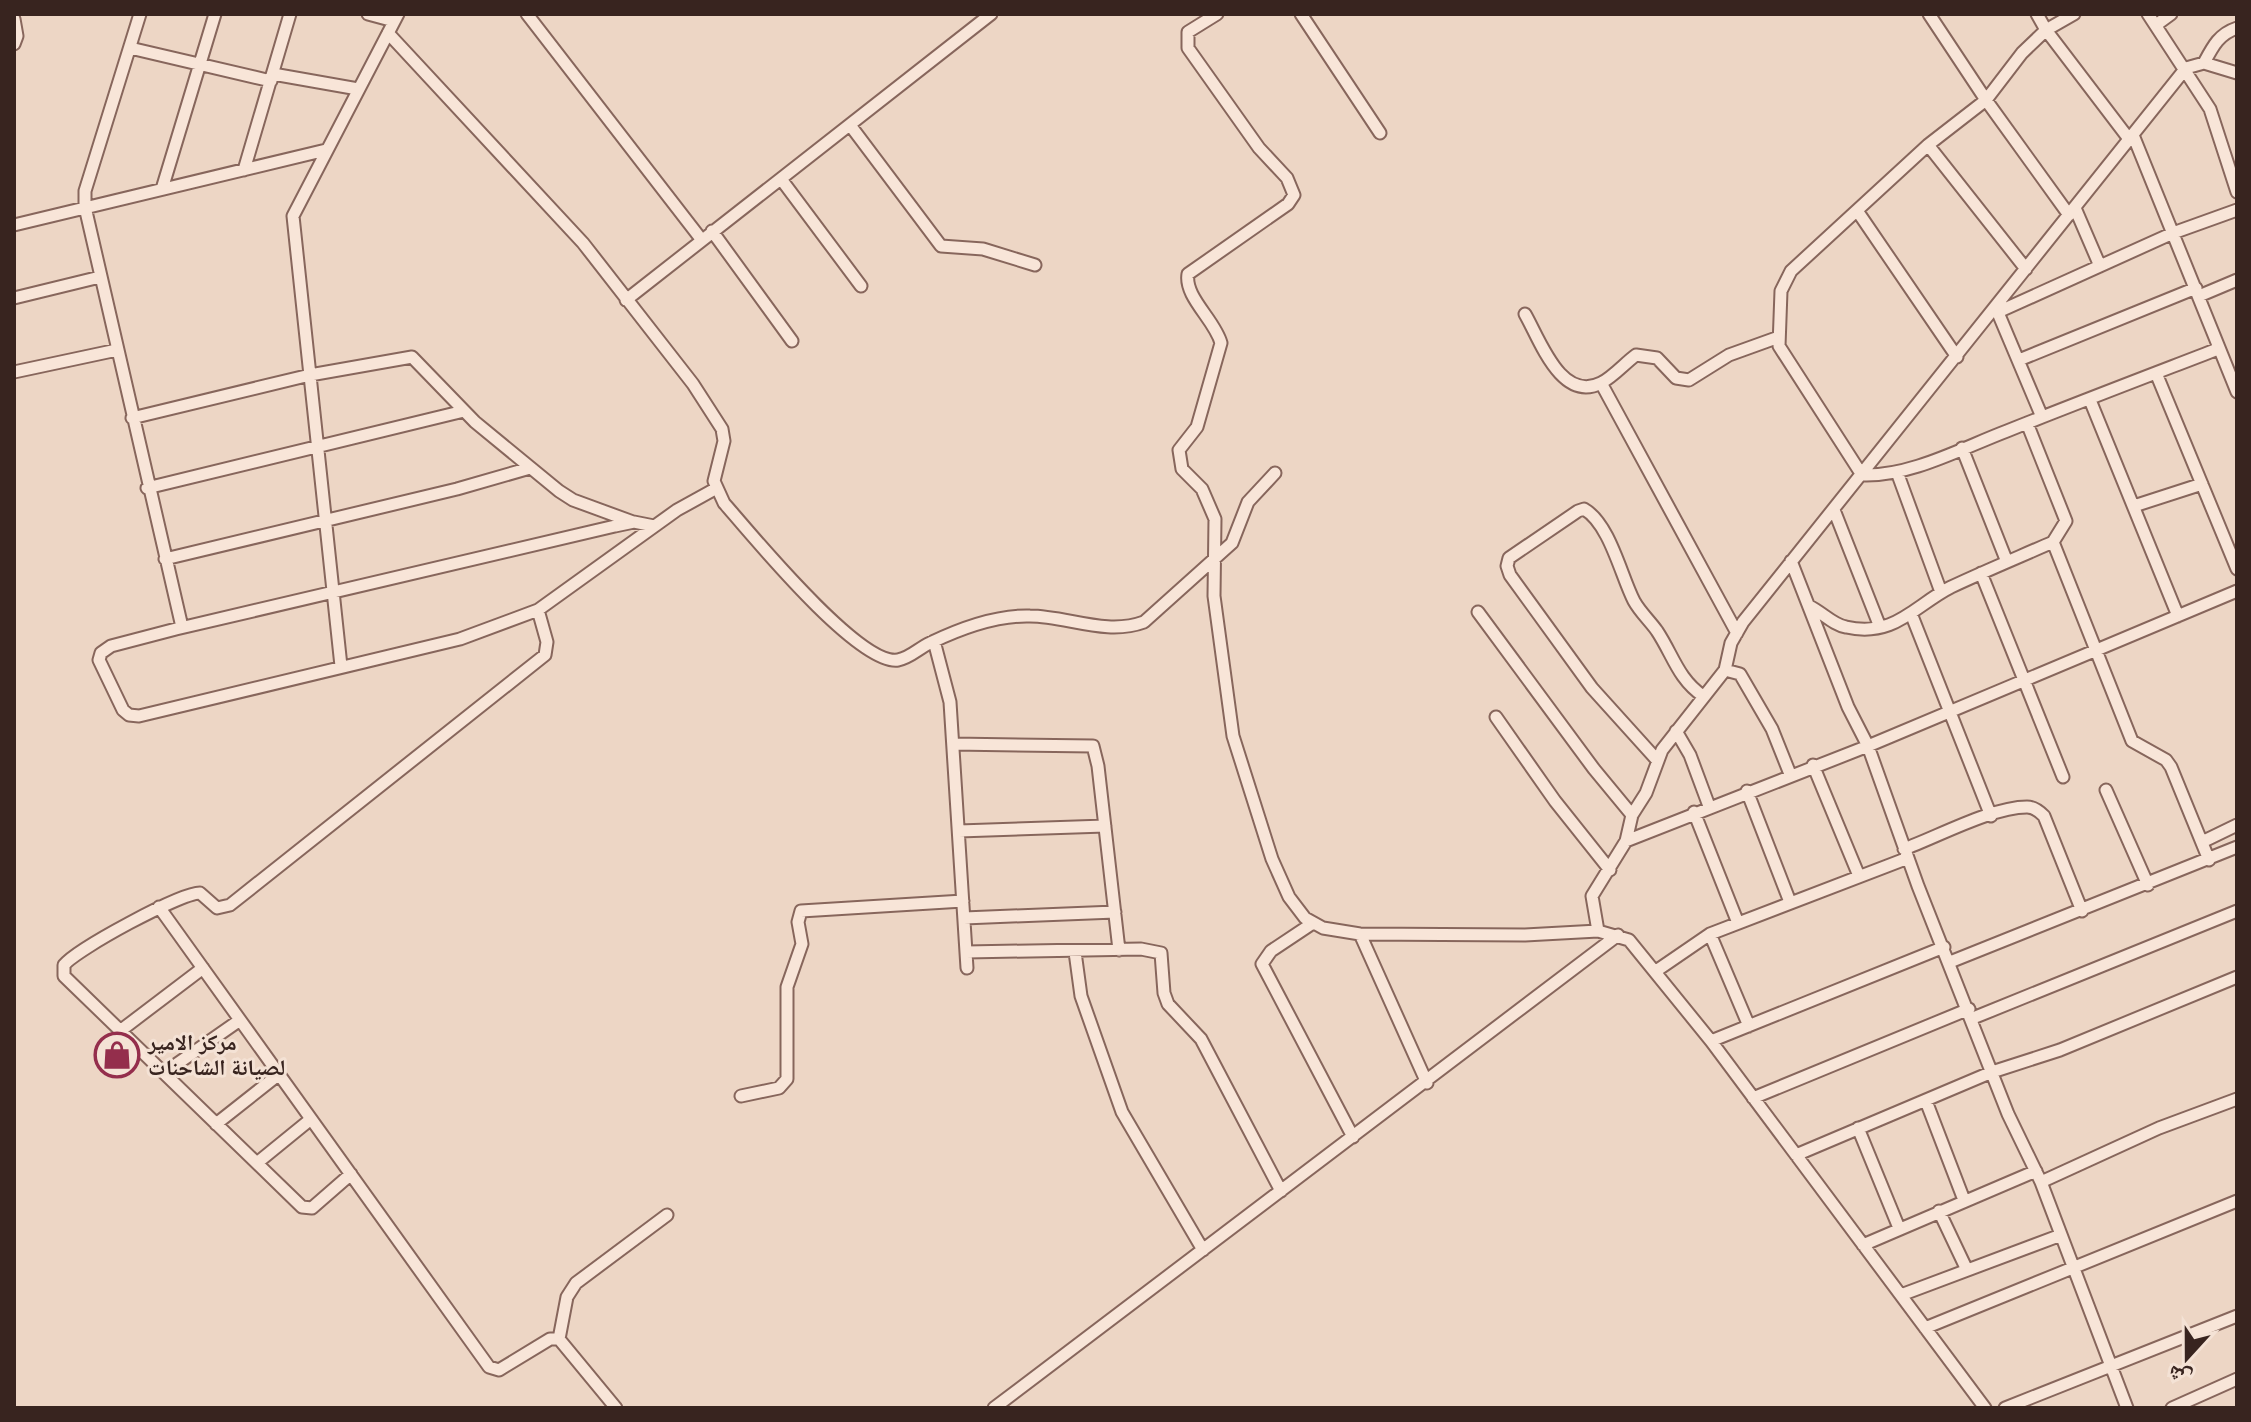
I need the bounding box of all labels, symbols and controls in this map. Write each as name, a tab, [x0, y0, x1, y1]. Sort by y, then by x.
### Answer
place label: مركز الامير لصيانة الشاحنات	[147, 1029, 285, 1081]
shop icon: مركز الامير لصيانة الشاحنات	[93, 1031, 141, 1079]
north arrow	[2147, 1318, 2227, 1398]
text: ش	[2164, 1359, 2196, 1393]

